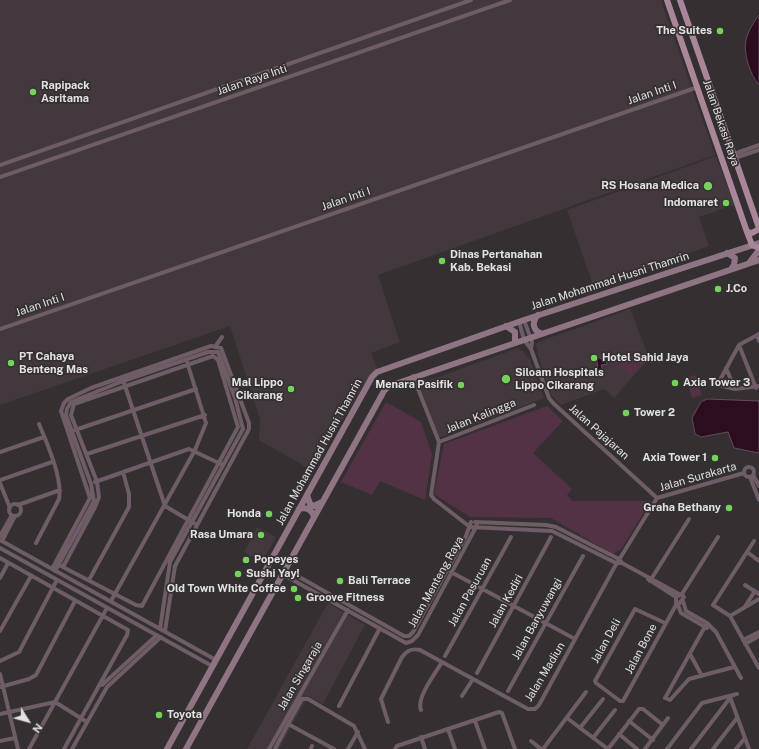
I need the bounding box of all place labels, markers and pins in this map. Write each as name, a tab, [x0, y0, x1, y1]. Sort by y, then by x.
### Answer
place label: The Suites	[656, 24, 712, 38]
marker: The Suites	[715, 26, 725, 36]
place label: Rapipack Asritama	[41, 79, 90, 105]
marker: Rapipack Asritama	[28, 87, 38, 97]
place label: RS Hosana Medica	[601, 179, 699, 193]
marker: RS Hosana Medica	[702, 180, 714, 192]
place label: Indomaret	[664, 196, 718, 210]
marker: Indomaret	[721, 198, 731, 208]
place label: Dinas Pertanahan Kab. Bekasi	[450, 248, 542, 274]
marker: Dinas Pertanahan Kab. Bekasi	[437, 256, 447, 266]
place label: J.Co	[726, 282, 747, 296]
marker: J.Co	[713, 284, 723, 294]
place label: PT Cahaya Benteng Mas	[19, 350, 88, 376]
place label: Hotel Sahid Jaya	[602, 351, 688, 365]
marker: Hotel Sahid Jaya	[589, 353, 599, 363]
marker: PT Cahaya Benteng Mas	[6, 358, 16, 368]
place label: Siloam Hospitals Lippo Cikarang	[515, 366, 604, 392]
marker: Siloam Hospitals Lippo Cikarang	[500, 373, 512, 385]
place label: Mal Lippo Cikarang	[232, 376, 283, 402]
place label: Axia Tower 3	[683, 376, 750, 390]
place label: Menara Pasifik	[375, 378, 453, 392]
marker: Axia Tower 3	[670, 378, 680, 388]
marker: Menara Pasifik	[456, 380, 466, 390]
marker: Mal Lippo Cikarang	[286, 384, 296, 394]
place label: Tower 2	[634, 406, 675, 420]
marker: Tower 2	[621, 408, 631, 418]
place label: Axia Tower 1	[642, 451, 707, 465]
marker: Axia Tower 1	[710, 453, 720, 463]
place label: Graha Bethany	[643, 501, 721, 515]
marker: Graha Bethany	[724, 503, 734, 513]
place label: Honda	[227, 507, 261, 521]
marker: Honda	[264, 509, 274, 519]
place label: Rasa Umara	[190, 528, 253, 542]
marker: Rasa Umara	[256, 530, 266, 540]
place label: Popeyes	[254, 553, 298, 567]
marker: Popeyes	[241, 555, 251, 565]
place label: Sushi Yay!	[246, 567, 300, 581]
marker: Sushi Yay!	[233, 569, 243, 579]
place label: Bali Terrace	[348, 574, 411, 588]
marker: Bali Terrace	[335, 576, 345, 586]
place label: Old Town White Coffee	[167, 582, 286, 596]
marker: Old Town White Coffee	[289, 584, 299, 594]
place label: Groove Fitness	[306, 591, 384, 605]
marker: Groove Fitness	[293, 593, 303, 603]
place label: Toyota	[167, 708, 202, 722]
marker: Toyota	[154, 710, 164, 720]

